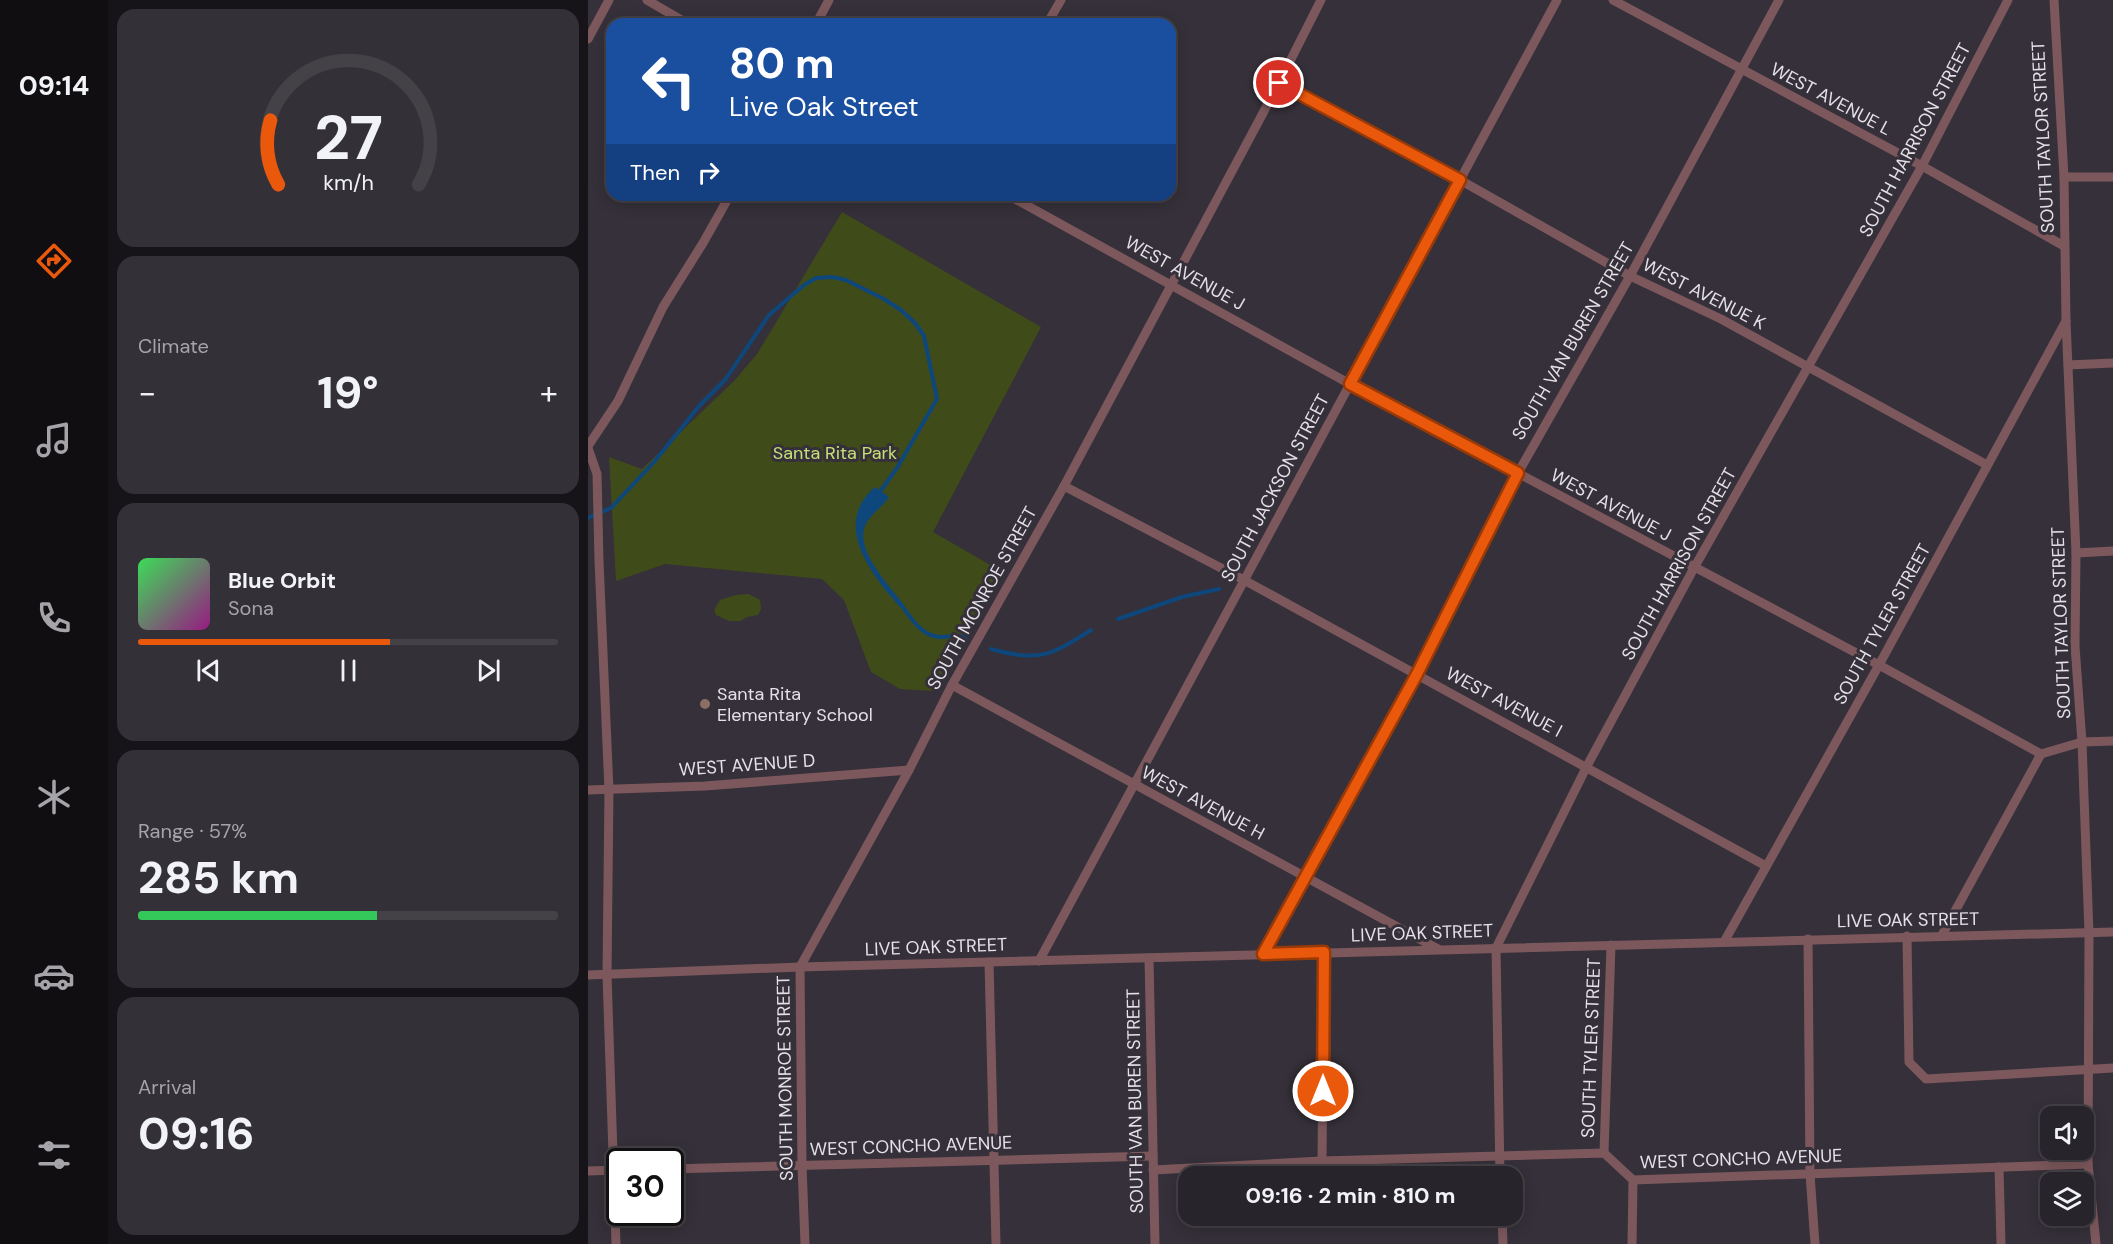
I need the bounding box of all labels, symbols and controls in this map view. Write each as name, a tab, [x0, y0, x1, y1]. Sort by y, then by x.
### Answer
text: 80 m	[729, 36, 835, 91]
street label: SOUTH HARRISON STREET	[1854, 39, 1976, 241]
street label: SOUTH TAYLOR STREET	[2026, 40, 2060, 234]
icon: left	[630, 42, 708, 120]
pin	[1253, 57, 1304, 108]
street label: WEST AVENUE L	[1766, 57, 1896, 141]
icon: arrive	[1262, 66, 1295, 99]
text: 09:14	[19, 68, 89, 103]
text: Live Oak Street	[729, 89, 919, 124]
text: 27	[313, 97, 383, 178]
icon: right	[692, 156, 725, 189]
text: Then	[630, 158, 680, 187]
text: km/h	[323, 169, 373, 197]
street label: WEST AVENUE J	[1121, 230, 1249, 316]
street label: SOUTH VAN BUREN STREET	[1506, 238, 1640, 444]
icon: directions	[33, 240, 75, 282]
street label: WEST AVENUE K	[1639, 253, 1770, 335]
text: Climate	[138, 333, 209, 359]
text: 19°	[317, 363, 379, 422]
text: −	[138, 371, 156, 414]
text: +	[540, 371, 558, 414]
street label: SOUTH JACKSON STREET	[1215, 390, 1335, 586]
icon: music	[33, 419, 75, 461]
park label: Santa Rita Park	[773, 441, 897, 465]
street label: WEST AVENUE J	[1547, 463, 1675, 547]
street label: SOUTH HARRISON STREET	[1616, 464, 1742, 664]
street label: SOUTH MONROE STREET	[922, 502, 1042, 694]
street label: SOUTH TAYLOR STREET	[2046, 527, 2076, 719]
street label: SOUTH TYLER STREET	[1828, 539, 1936, 709]
text: Blue Orbit	[228, 566, 336, 595]
text: Sona	[228, 595, 274, 621]
icon: phone	[33, 597, 75, 639]
icon: previous	[192, 654, 225, 687]
icon: pause	[332, 654, 365, 687]
icon: next	[472, 654, 505, 687]
street label: WEST AVENUE I	[1442, 661, 1566, 743]
place label: Santa Rita Elementary School	[717, 682, 873, 727]
marker: Santa Rita Elementary School	[698, 697, 712, 711]
street label: WEST AVENUE D	[678, 748, 816, 782]
street label: WEST AVENUE H	[1137, 760, 1269, 846]
icon: climate	[33, 776, 75, 818]
text: Range · 57%	[138, 818, 247, 844]
text: 285 km	[138, 848, 299, 907]
street label: LIVE OAK STREET	[1837, 907, 1979, 933]
street label: LIVE OAK STREET	[1350, 919, 1494, 947]
street label: LIVE OAK STREET	[864, 933, 1008, 961]
icon: car	[33, 955, 75, 997]
street label: SOUTH TYLER STREET	[1576, 957, 1606, 1139]
street label: SOUTH MONROE STREET	[771, 975, 799, 1181]
street label: SOUTH VAN BUREN STREET	[1121, 988, 1149, 1214]
position arrow	[1291, 1059, 1355, 1123]
text: Arrival	[138, 1074, 196, 1100]
text: 09:16	[138, 1104, 255, 1163]
map controls	[2040, 1106, 2094, 1226]
button: sound	[2040, 1106, 2094, 1160]
street label: WEST CONCHO AVENUE	[809, 1130, 1013, 1162]
icon: filters	[33, 1134, 75, 1176]
street label: WEST CONCHO AVENUE	[1639, 1143, 1843, 1175]
speed limit sign: 30	[606, 1148, 684, 1226]
button: layers	[2040, 1172, 2094, 1226]
text: 09:16 · 2 min · 810 m	[1246, 1181, 1455, 1210]

